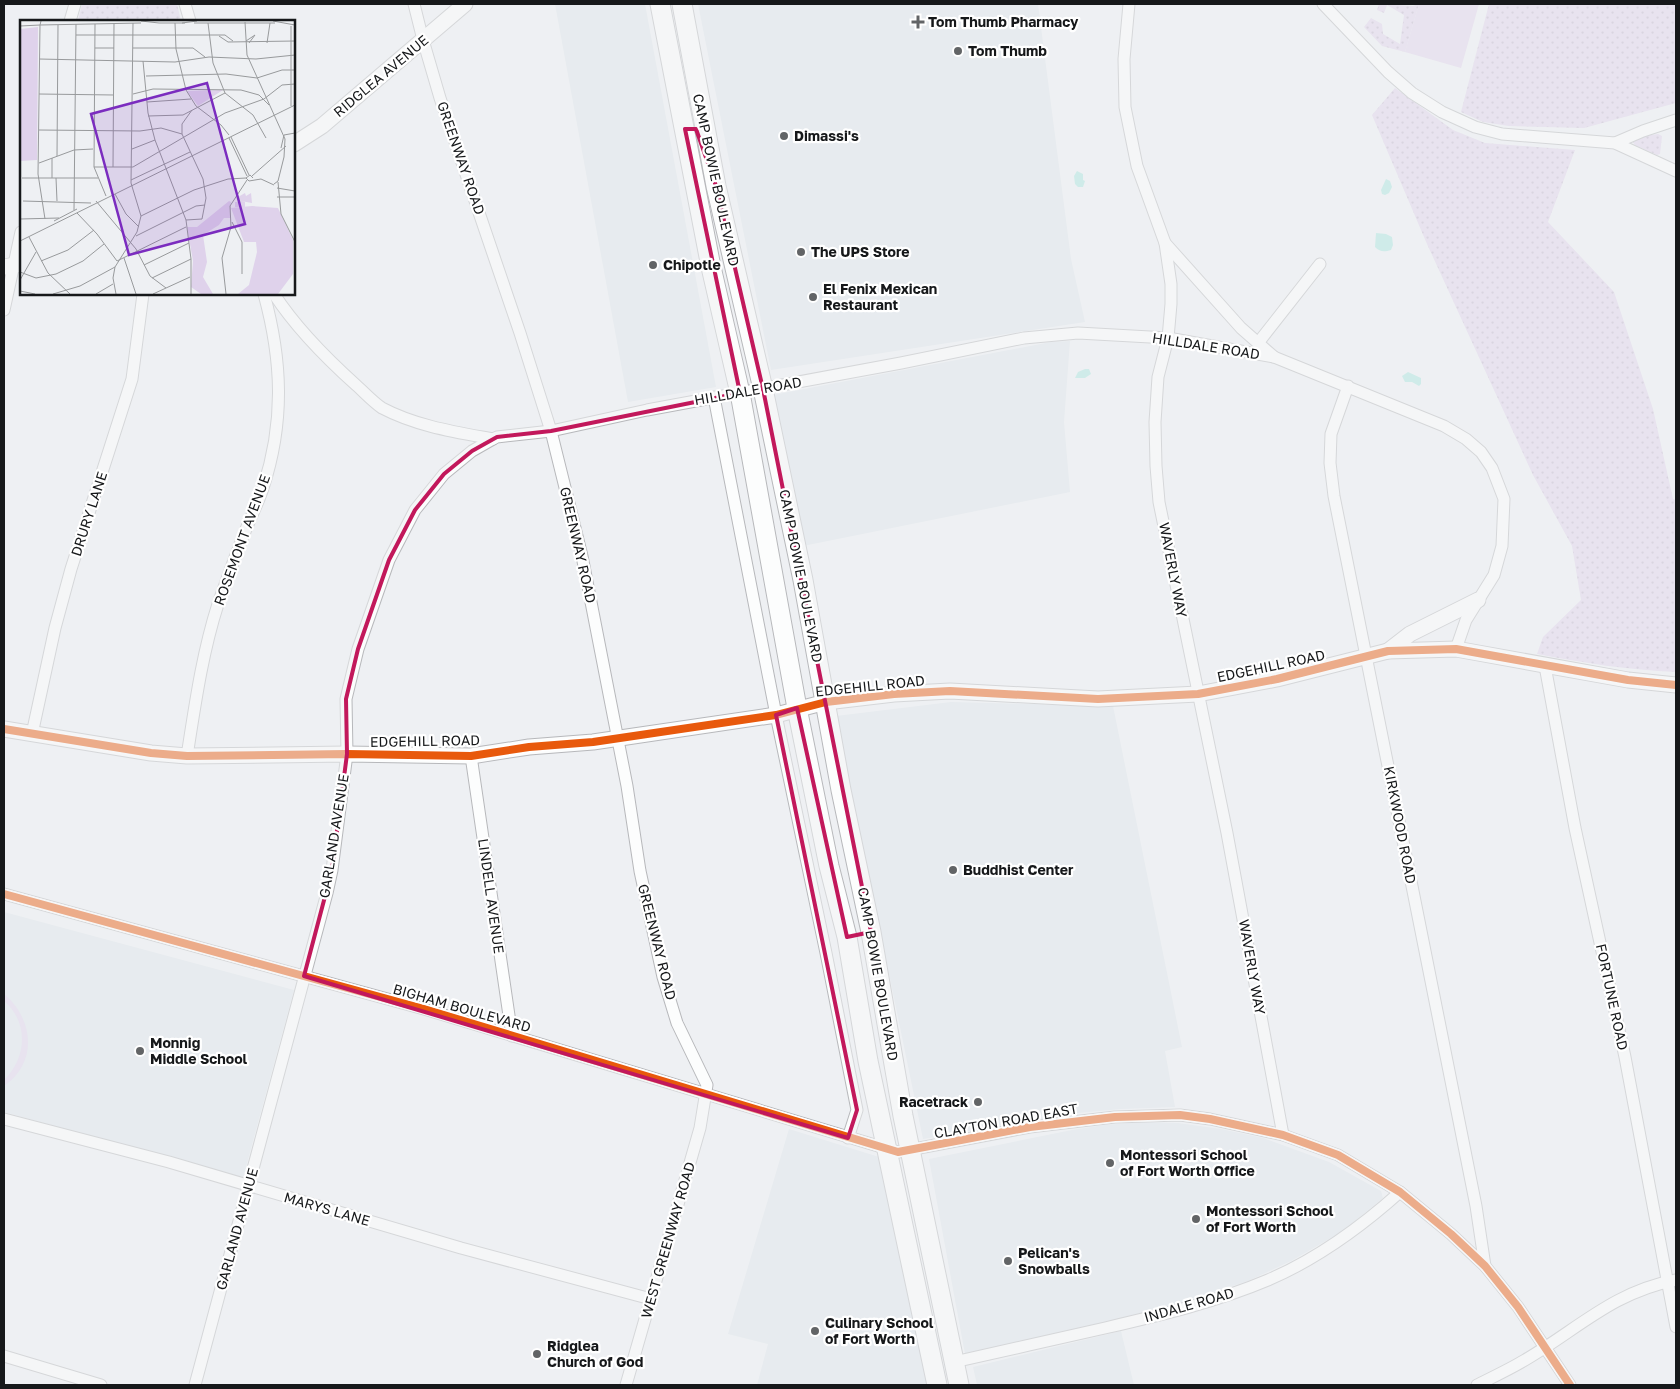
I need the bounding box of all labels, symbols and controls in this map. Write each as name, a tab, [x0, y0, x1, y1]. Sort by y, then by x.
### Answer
place label: Tom Thumb Pharmacy	[928, 13, 1079, 30]
marker: Tom Thumb Pharmacy	[912, 16, 924, 28]
inset map	[20, 20, 295, 295]
street label: RIDGLEA AVENUE	[330, 31, 432, 120]
place label: Tom Thumb	[968, 42, 1047, 59]
marker: Tom Thumb	[952, 45, 964, 57]
street label: CAMP BOWIE BOULEVARD	[690, 92, 743, 268]
street label: GREENWAY ROAD	[434, 99, 489, 217]
place label: Dimassi's	[794, 127, 859, 144]
marker: Dimassi's	[778, 130, 790, 142]
place label: The UPS Store	[811, 243, 910, 260]
marker: The UPS Store	[795, 246, 807, 258]
place label: Chipotle	[663, 256, 721, 273]
marker: Chipotle	[647, 259, 659, 271]
place label: El Fenix Mexican Restaurant	[823, 280, 937, 313]
marker: El Fenix Mexican Restaurant	[807, 291, 819, 303]
street label: HILLDALE ROAD	[1151, 329, 1261, 362]
street label: HILLDALE ROAD	[693, 373, 803, 408]
street label: DRURY LANE	[67, 469, 110, 558]
street label: ROSEMONT AVENUE	[210, 472, 273, 608]
street label: GREENWAY ROAD	[557, 485, 600, 605]
street label: CAMP BOWIE BOULEVARD	[776, 488, 827, 664]
street label: WAVERLY WAY	[1156, 521, 1191, 619]
street label: EDGEHILL ROAD	[1215, 646, 1326, 685]
street label: EDGEHILL ROAD	[814, 671, 926, 700]
street label: EDGEHILL ROAD	[370, 731, 480, 750]
street label: KIRKWOOD ROAD	[1381, 765, 1420, 885]
street label: GARLAND AVENUE	[315, 773, 352, 899]
street label: LINDELL AVENUE	[475, 837, 508, 955]
place label: Buddhist Center	[963, 861, 1074, 878]
marker: Buddhist Center	[947, 864, 959, 876]
street label: GREENWAY ROAD	[635, 882, 680, 1002]
street label: CAMP BOWIE BOULEVARD	[855, 886, 902, 1062]
street label: WAVERLY WAY	[1236, 918, 1269, 1016]
street label: FORTUNE ROAD	[1593, 942, 1632, 1052]
street label: BIGHAM BOULEVARD	[391, 980, 533, 1035]
place label: Monnig Middle School	[150, 1034, 248, 1067]
marker: Monnig Middle School	[134, 1045, 146, 1057]
place label: Racetrack	[899, 1093, 968, 1110]
marker: Racetrack	[972, 1096, 984, 1108]
street label: CLAYTON ROAD EAST	[933, 1099, 1079, 1142]
place label: Montessori School of Fort Worth Office	[1120, 1146, 1255, 1179]
marker: Montessori School of Fort Worth Office	[1104, 1157, 1116, 1169]
street label: WEST GREENWAY ROAD	[637, 1160, 698, 1320]
street label: GARLAND AVENUE	[212, 1166, 261, 1292]
street label: MARYS LANE	[282, 1188, 372, 1229]
place label: Montessori School of Fort Worth	[1206, 1202, 1334, 1235]
marker: Montessori School of Fort Worth	[1190, 1213, 1202, 1225]
place label: Pelican's Snowballs	[1018, 1244, 1090, 1277]
marker: Pelican's Snowballs	[1002, 1255, 1014, 1267]
street label: INDALE ROAD	[1142, 1284, 1236, 1325]
place label: Culinary School of Fort Worth	[825, 1314, 934, 1347]
marker: Culinary School of Fort Worth	[809, 1325, 821, 1337]
place label: Ridglea Church of God	[547, 1337, 643, 1370]
marker: Ridglea Church of God	[531, 1348, 543, 1360]

